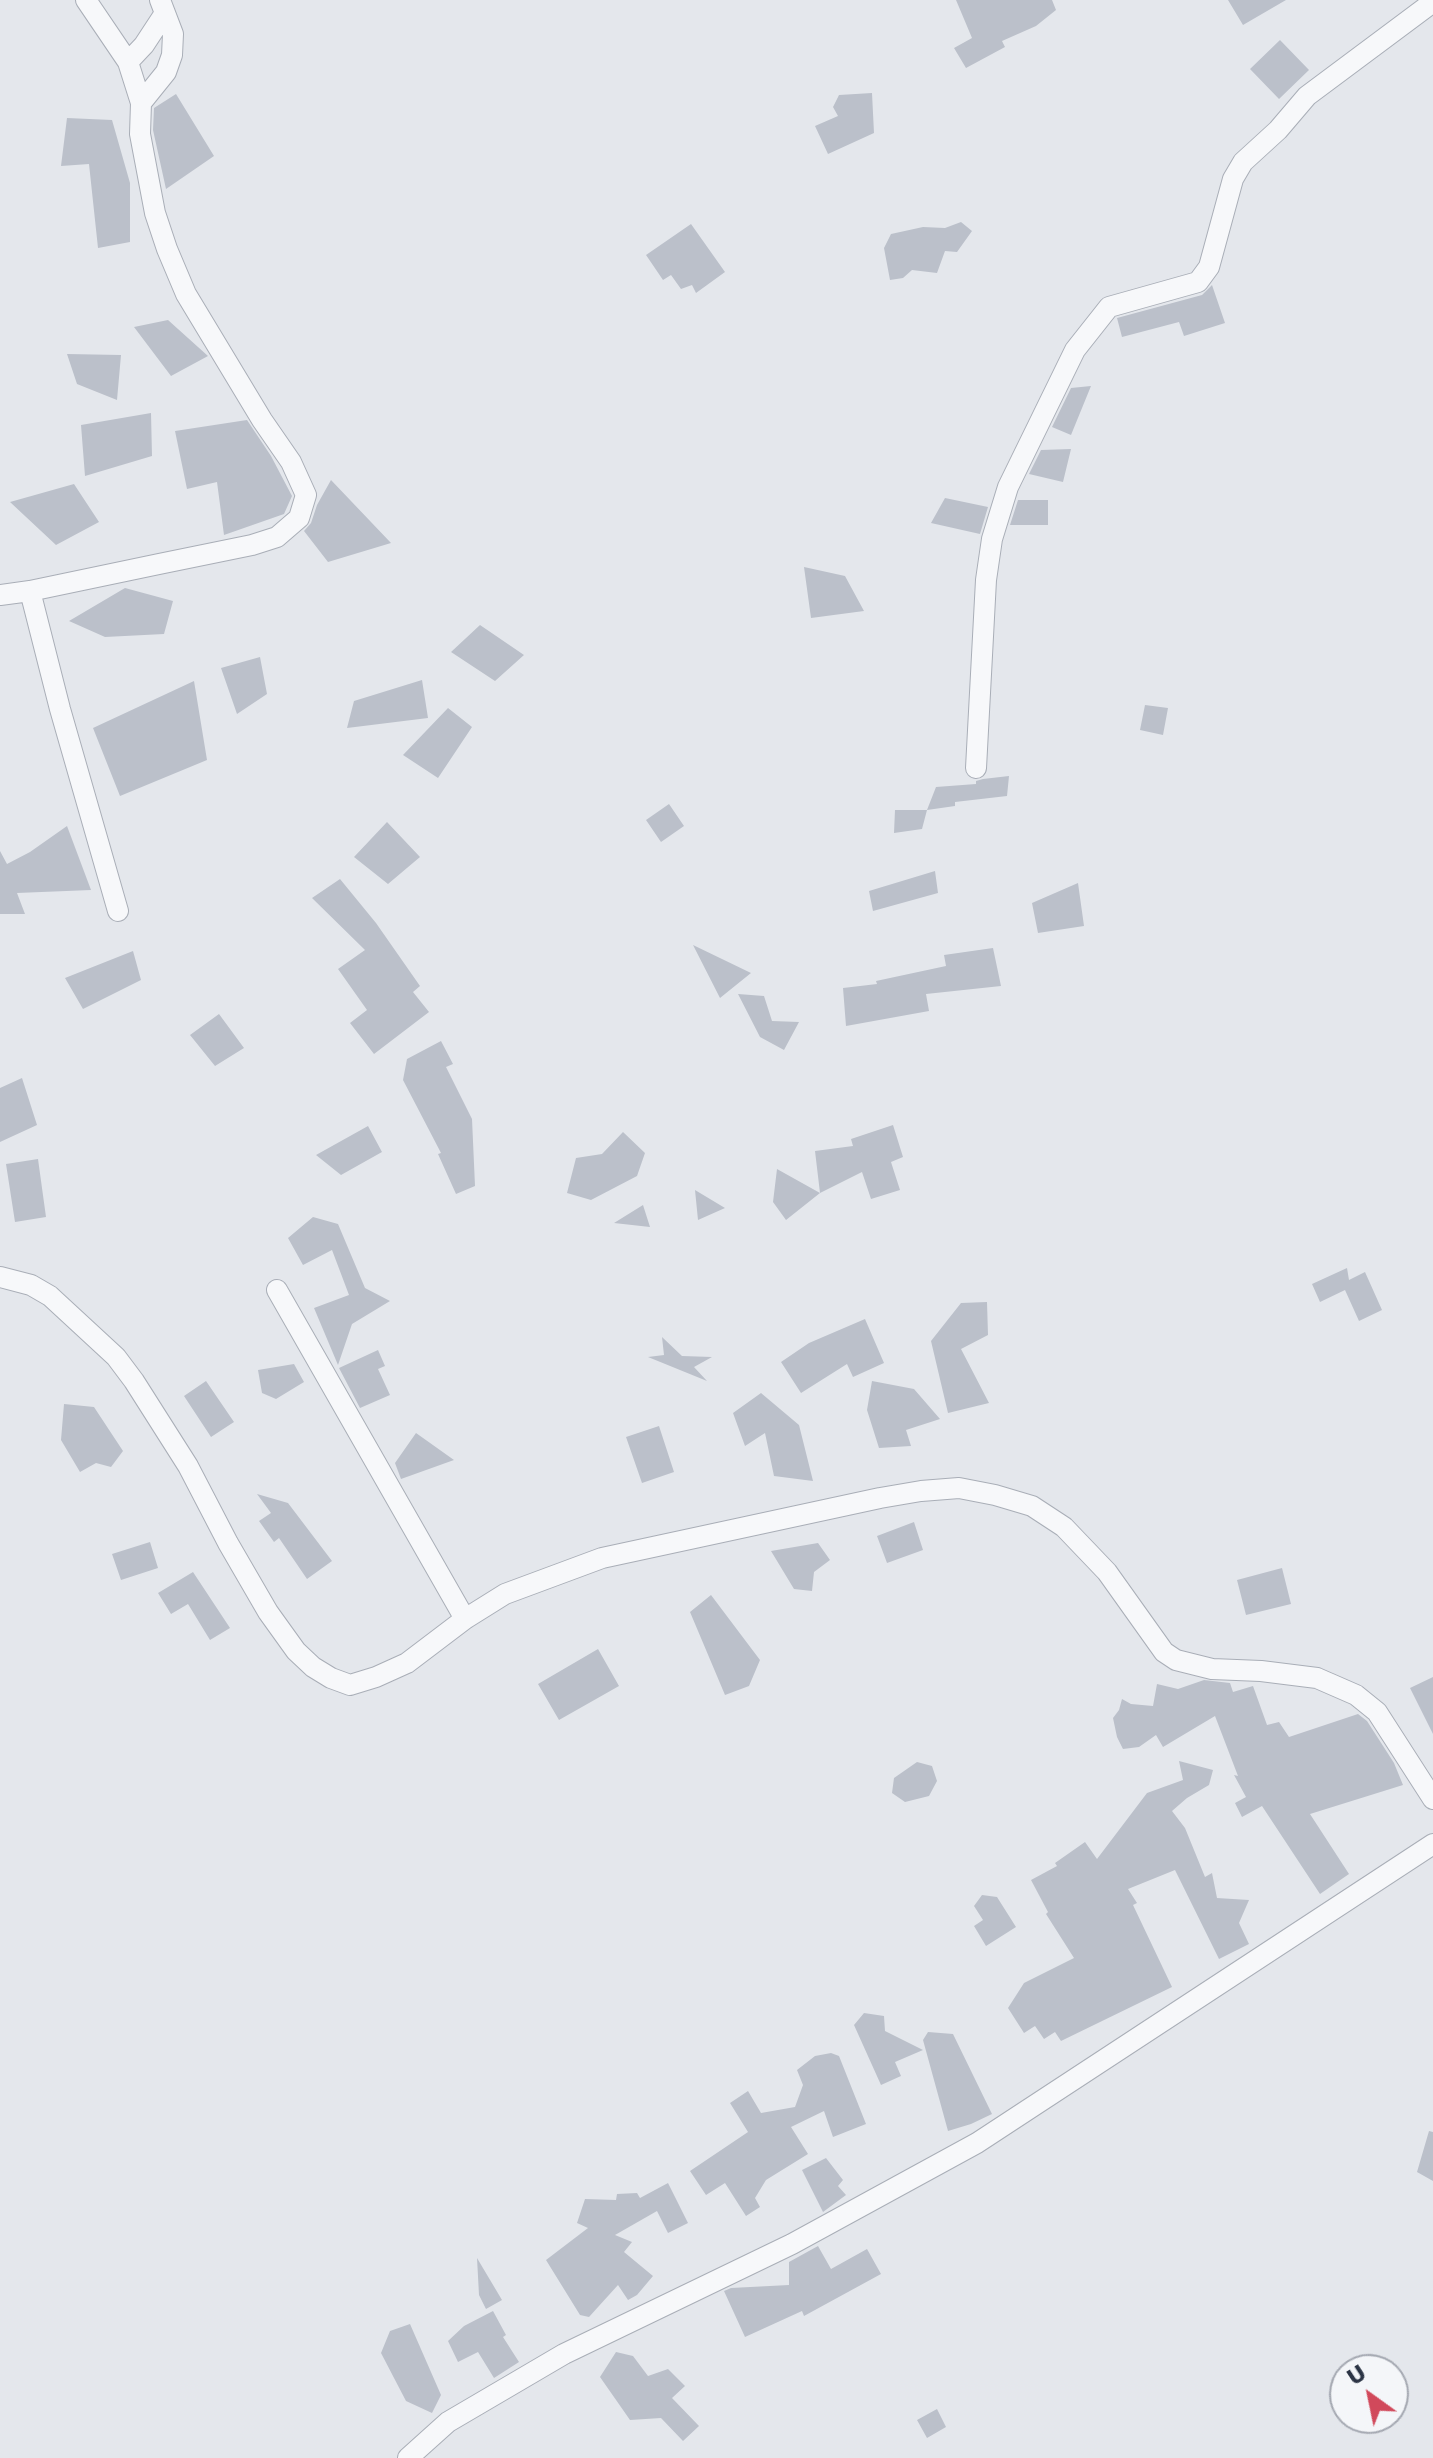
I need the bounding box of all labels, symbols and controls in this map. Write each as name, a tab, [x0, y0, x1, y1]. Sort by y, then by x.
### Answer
north arrow	[1329, 2354, 1409, 2434]
text: U	[1342, 2360, 1371, 2390]

